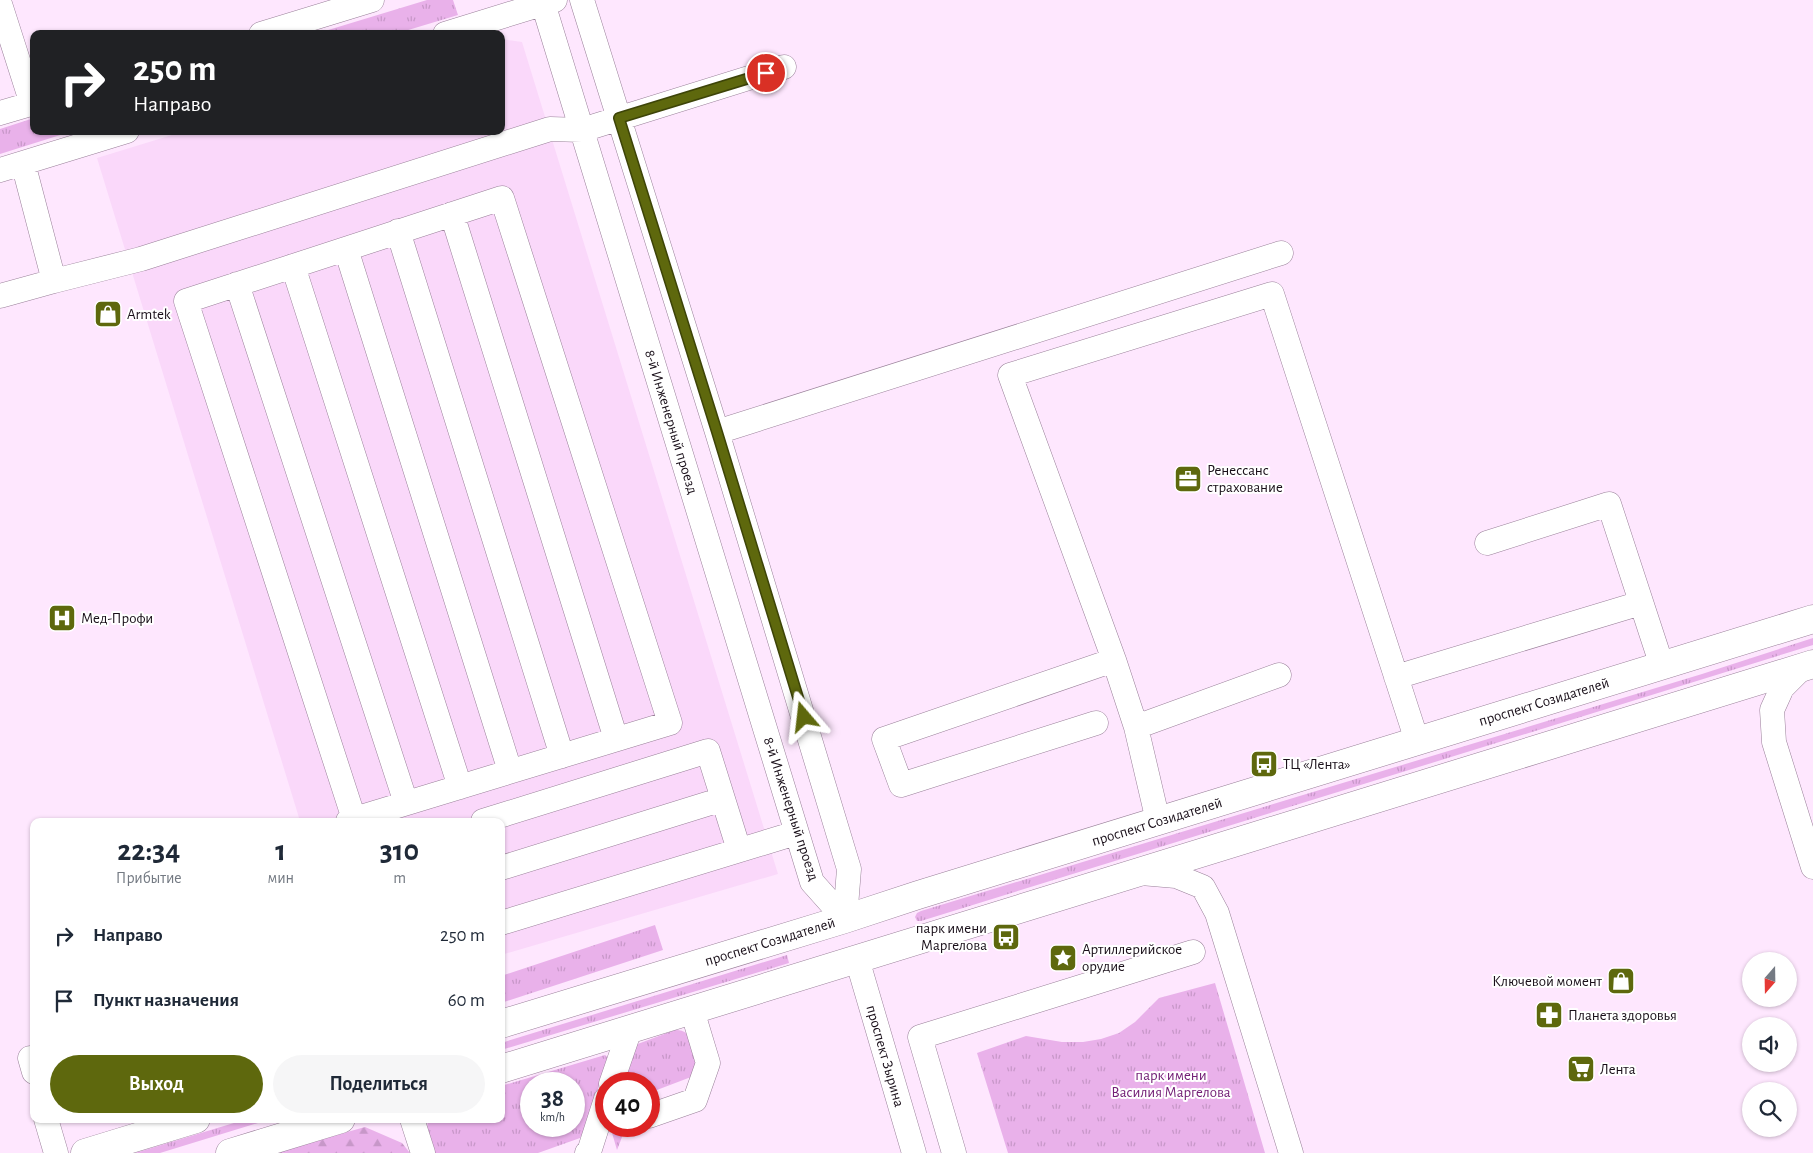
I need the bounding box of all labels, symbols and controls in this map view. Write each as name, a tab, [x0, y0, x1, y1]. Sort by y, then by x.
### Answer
icon: right	[50, 50, 115, 115]
text: 250 m	[133, 52, 216, 87]
pin	[745, 52, 787, 94]
icon: arrive	[752, 59, 780, 87]
text: Направо	[133, 93, 211, 115]
shop icon: Armtek	[93, 299, 123, 329]
place label: Armtek	[127, 307, 171, 322]
street label: 8-й Инженерный проезд	[642, 348, 700, 496]
place label: Ренессанс страхование	[1207, 463, 1283, 495]
office icon: Ренессанс страхование	[1173, 464, 1203, 494]
hospital icon: Мед-Профи	[47, 603, 77, 633]
place label: Мед-Профи	[81, 611, 153, 626]
street label: проспект Созидателей	[1477, 675, 1611, 729]
position arrow	[777, 690, 829, 742]
street label: 8-й Инженерный проезд	[761, 735, 821, 883]
bus stop icon: ТЦ «Лента»	[1249, 749, 1279, 779]
place label: ТЦ «Лента»	[1283, 757, 1351, 772]
street label: проспект Созидателей	[1090, 795, 1224, 849]
text: 22:34	[117, 836, 180, 866]
text: 1	[275, 836, 286, 866]
text: 310	[380, 836, 419, 866]
text: Прибытие	[116, 870, 182, 886]
text: мин	[267, 870, 294, 886]
text: m	[393, 870, 406, 886]
street label: проспект Созидателей	[703, 915, 837, 969]
place label: парк имени Маргелова	[916, 921, 987, 953]
icon: right	[50, 922, 78, 950]
bus stop icon: парк имени Маргелова	[991, 922, 1021, 952]
text: Направо	[93, 926, 163, 945]
text: 250 m	[440, 926, 485, 945]
place label: Артиллерийское орудие	[1082, 942, 1182, 974]
place icon: Артиллерийское орудие	[1048, 943, 1078, 973]
north arrow	[1742, 952, 1798, 1008]
map controls	[1742, 952, 1797, 1137]
shop icon: Ключевой момент	[1606, 966, 1636, 996]
place label: Ключевой момент	[1492, 974, 1603, 989]
icon: arrive	[50, 987, 78, 1015]
text: Пункт назначения	[93, 991, 239, 1010]
text: 60 m	[448, 991, 485, 1010]
pharmacy icon: Планета здоровья	[1534, 1000, 1564, 1030]
street label: проспект Зырина	[863, 1003, 907, 1109]
place label: Планета здоровья	[1568, 1008, 1677, 1023]
button: sound	[1742, 1017, 1797, 1072]
supermarket icon: Лента	[1566, 1054, 1596, 1084]
button: Выход	[50, 1055, 263, 1113]
button: Поделиться	[273, 1055, 485, 1113]
place label: Лента	[1600, 1062, 1636, 1077]
park label: парк имени Василия Маргелова	[1111, 1068, 1231, 1100]
speed limit sign: 40	[595, 1072, 660, 1137]
button: search	[1742, 1082, 1797, 1137]
text: 38	[541, 1086, 564, 1111]
text: km/h	[540, 1111, 565, 1123]

